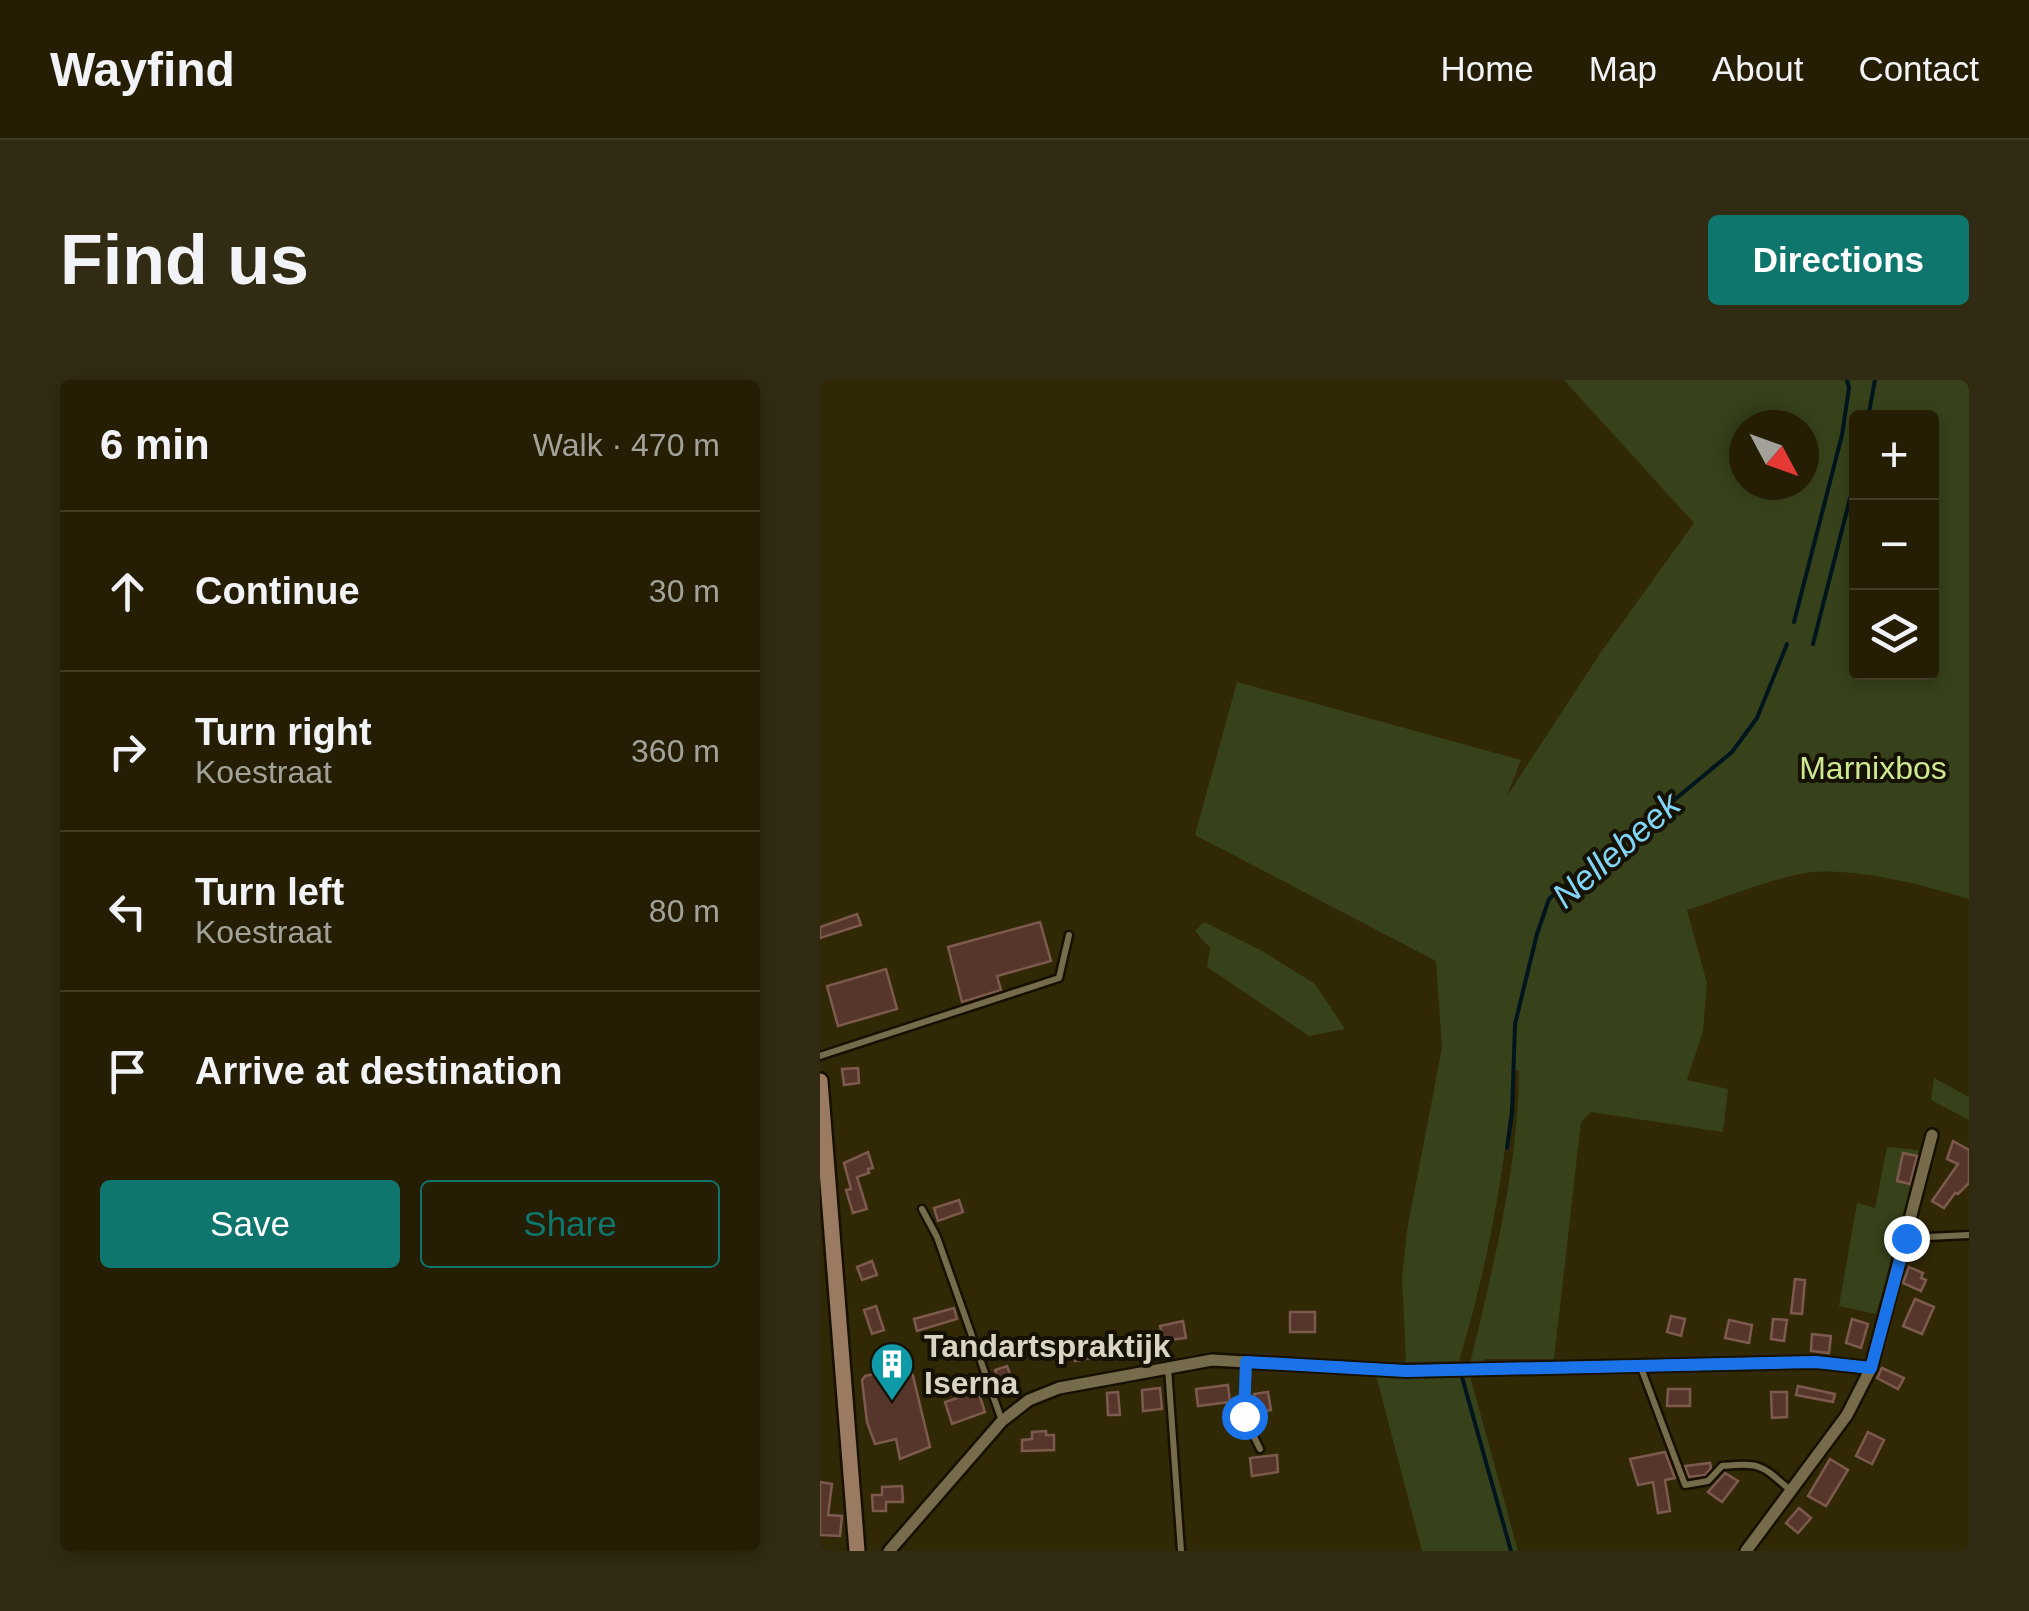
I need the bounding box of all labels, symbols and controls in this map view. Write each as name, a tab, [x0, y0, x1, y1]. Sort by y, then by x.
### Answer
text: Wayfind	[50, 43, 235, 96]
text: Home	[1440, 49, 1534, 88]
text: Map	[1589, 49, 1657, 88]
text: About	[1712, 49, 1803, 88]
text: Contact	[1858, 49, 1979, 88]
button: Directions	[1708, 215, 1969, 305]
text: Find us	[60, 221, 309, 299]
north arrow	[1729, 410, 1819, 500]
map controls	[1849, 410, 1939, 680]
button: +	[1849, 410, 1939, 500]
text: 6 min	[100, 421, 210, 468]
text: Walk · 470 m	[533, 427, 720, 463]
button: −	[1849, 500, 1939, 590]
icon: ahead	[100, 564, 155, 619]
text: Continue	[195, 570, 360, 612]
text: 30 m	[649, 573, 720, 609]
button: layers	[1849, 590, 1939, 680]
text: Turn right	[195, 711, 372, 753]
icon: right	[100, 724, 155, 779]
text: 360 m	[631, 733, 720, 769]
park label: Marnixbos	[1799, 750, 1947, 786]
text: Koestraat	[195, 754, 332, 790]
water label: Nellebeek	[1544, 783, 1688, 915]
text: Turn left	[195, 871, 344, 913]
icon: left	[100, 884, 155, 939]
text: 80 m	[649, 893, 720, 929]
text: Koestraat	[195, 914, 332, 950]
icon: arrive	[100, 1044, 155, 1099]
text: Arrive at destination	[195, 1050, 562, 1092]
button: Save	[100, 1180, 400, 1268]
button: Share	[420, 1180, 720, 1268]
route end	[1884, 1216, 1930, 1262]
place label: Tandartspraktijk Iserna	[924, 1328, 1171, 1401]
building icon: Tandartspraktijk Iserna	[869, 1341, 915, 1402]
route start	[1222, 1394, 1268, 1440]

